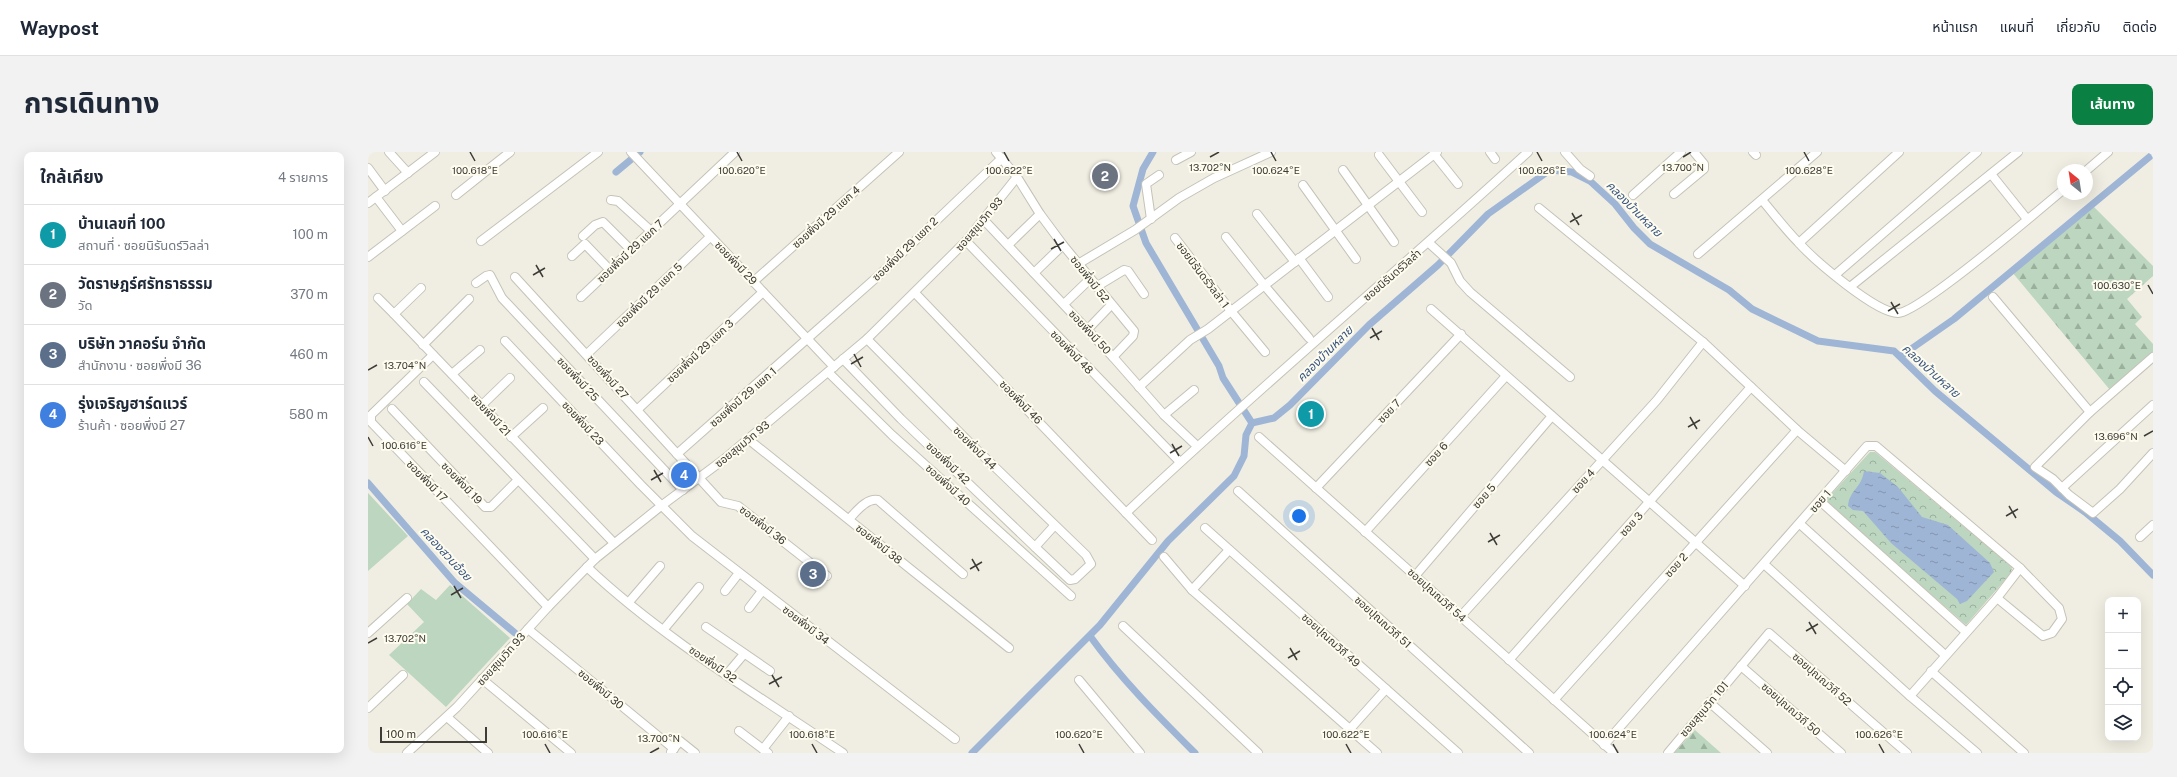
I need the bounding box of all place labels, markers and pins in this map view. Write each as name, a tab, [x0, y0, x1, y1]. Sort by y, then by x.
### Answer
pin: 2	[1092, 161, 1118, 191]
pin: 1	[1298, 399, 1324, 429]
pin: 4	[671, 460, 697, 490]
pin: 3	[800, 559, 826, 589]

